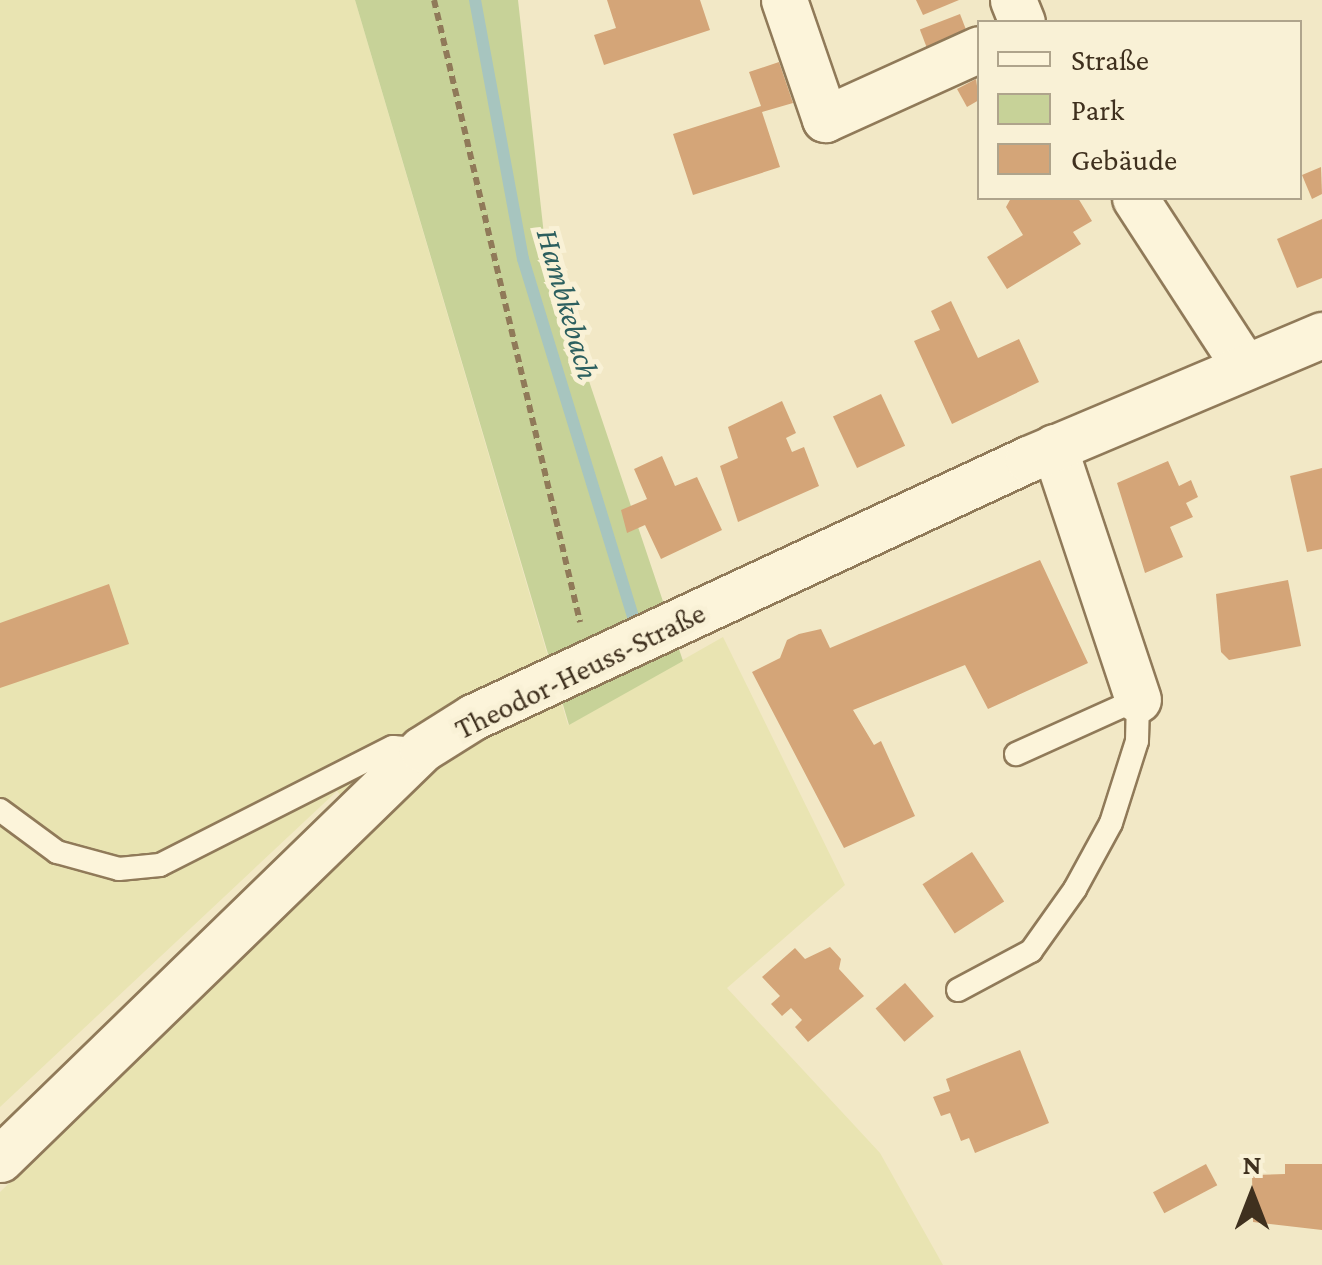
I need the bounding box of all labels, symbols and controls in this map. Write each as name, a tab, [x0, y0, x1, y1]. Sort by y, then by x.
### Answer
legend	[977, 20, 1302, 200]
text: Straße	[1071, 43, 1149, 76]
text: Park	[1071, 93, 1124, 126]
text: Gebäude	[1071, 143, 1177, 176]
water label: Hambkebach	[528, 224, 608, 384]
street label: Theodor-Heuss-Straße	[449, 595, 711, 747]
north arrow	[1202, 1145, 1302, 1245]
text: N	[1242, 1149, 1262, 1180]

